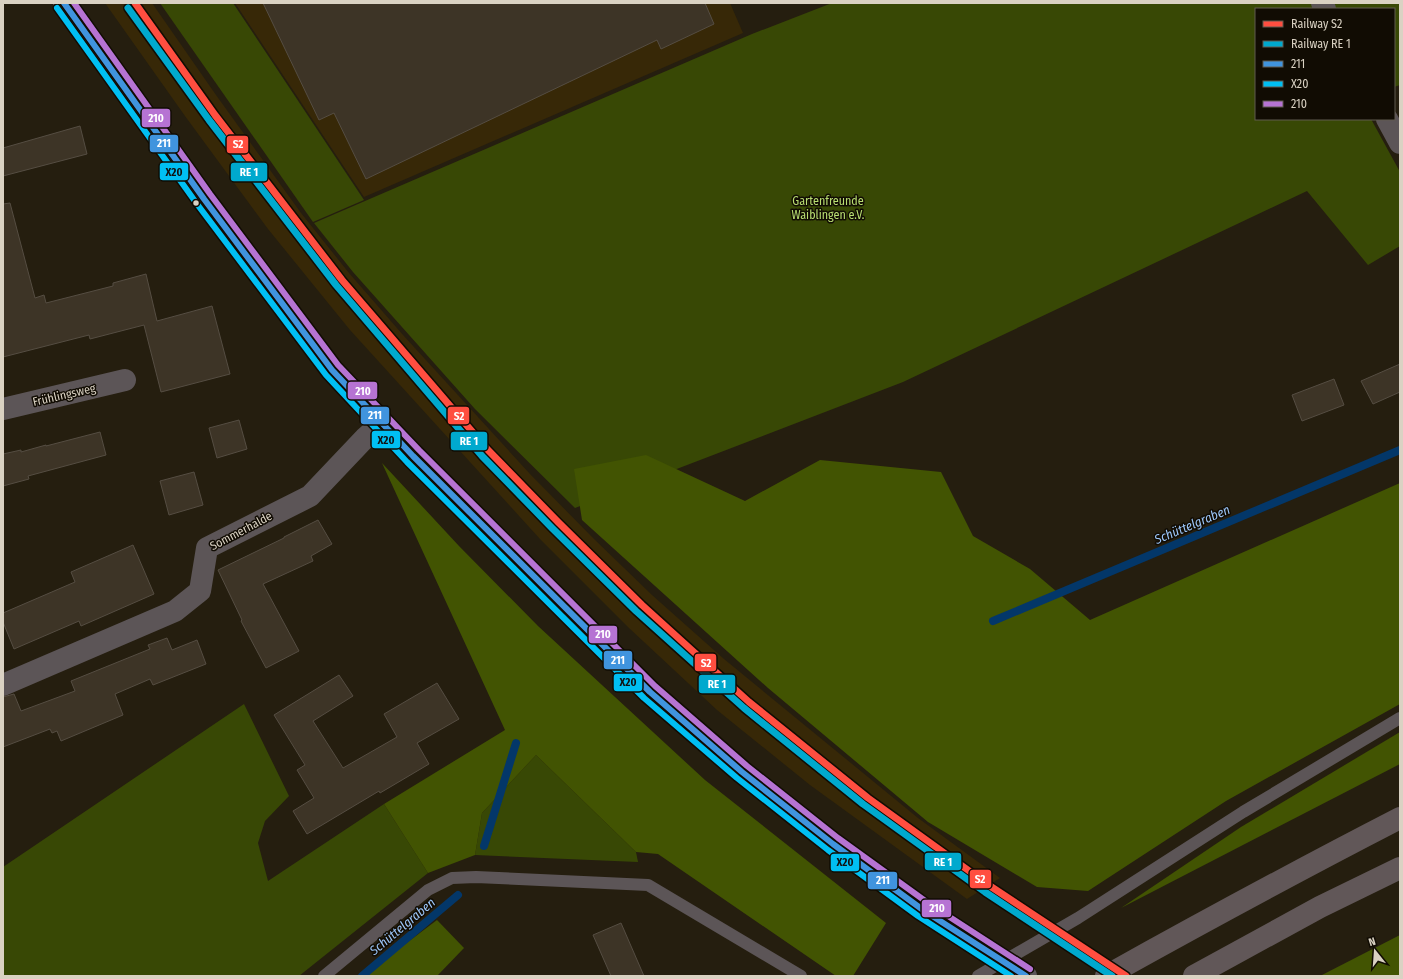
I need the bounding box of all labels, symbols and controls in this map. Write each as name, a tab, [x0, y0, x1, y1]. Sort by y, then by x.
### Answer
legend	[1255, 8, 1395, 120]
text: Railway S2	[1291, 17, 1342, 31]
text: Railway RE 1	[1291, 37, 1351, 51]
text: 211	[1291, 57, 1305, 71]
text: X20	[1291, 77, 1308, 91]
text: 210	[1291, 97, 1307, 111]
line badge: 210	[141, 108, 171, 128]
text: 210	[147, 112, 164, 125]
line badge: 211	[149, 134, 179, 153]
line badge: S2	[226, 135, 249, 154]
text: 211	[156, 137, 171, 150]
text: S2	[233, 138, 243, 151]
line badge: X20	[159, 162, 189, 181]
line badge: RE 1	[230, 162, 268, 182]
text: X20	[165, 166, 182, 179]
text: RE 1	[240, 166, 258, 179]
park label: Gartenfreunde Waiblingen e.V.	[792, 194, 865, 222]
unlabelled marker	[191, 198, 201, 208]
street label: Frühlingsweg	[31, 381, 97, 409]
line badge: 210	[347, 381, 378, 400]
text: 210	[354, 385, 371, 398]
line badge: 211	[360, 406, 390, 425]
line badge: S2	[447, 406, 470, 425]
text: 211	[367, 409, 382, 422]
text: S2	[454, 410, 464, 423]
line badge: X20	[371, 430, 401, 449]
line badge: RE 1	[450, 431, 488, 451]
text: X20	[377, 434, 394, 447]
text: RE 1	[460, 435, 478, 448]
water label: Schüttelgraben	[1151, 502, 1232, 548]
street label: Sommerhalde	[208, 509, 275, 553]
line badge: 210	[588, 625, 618, 644]
text: 210	[594, 628, 611, 641]
line badge: 211	[603, 650, 633, 670]
line badge: S2	[694, 653, 717, 672]
text: 211	[610, 654, 625, 667]
text: S2	[701, 657, 711, 670]
line badge: X20	[613, 673, 643, 692]
line badge: RE 1	[698, 674, 736, 694]
text: X20	[619, 676, 636, 689]
text: RE 1	[708, 678, 726, 691]
line badge: RE 1	[924, 852, 962, 871]
line badge: X20	[830, 853, 860, 872]
text: X20	[836, 856, 853, 869]
text: RE 1	[934, 856, 952, 869]
line badge: S2	[969, 869, 992, 889]
line badge: 211	[867, 871, 898, 890]
text: S2	[975, 873, 985, 886]
text: 211	[875, 874, 890, 887]
water label: Schüttelgraben	[366, 895, 438, 959]
line badge: 210	[921, 899, 952, 918]
text: 210	[928, 902, 945, 915]
north arrow	[1355, 931, 1395, 971]
text: N	[1367, 935, 1377, 949]

